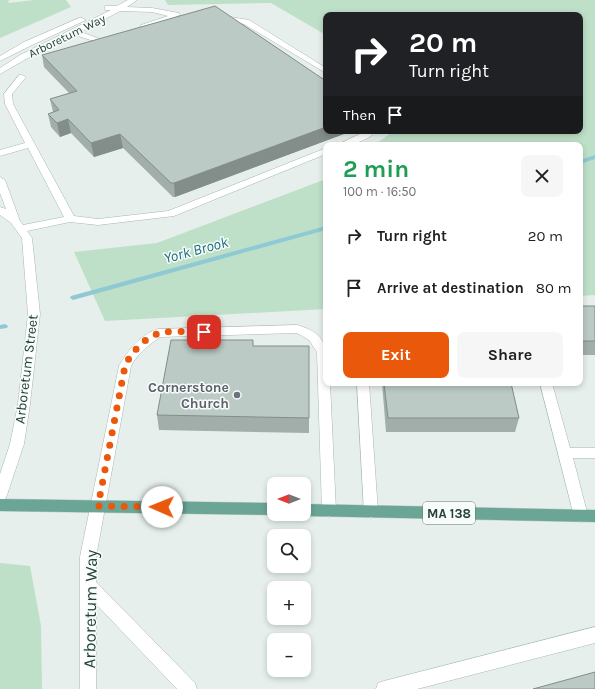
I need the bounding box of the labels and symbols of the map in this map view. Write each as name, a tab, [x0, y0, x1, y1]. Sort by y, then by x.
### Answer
street label: Arboretum Way	[26, 11, 108, 61]
water label: York Brook	[162, 233, 230, 267]
street label: Arboretum Street	[11, 313, 42, 425]
pin	[187, 315, 221, 349]
place label: Cornerstone Church	[148, 379, 229, 412]
marker: Cornerstone Church	[232, 390, 242, 400]
north arrow	[267, 477, 311, 521]
position arrow	[141, 486, 183, 528]
road number: MA 138	[423, 502, 475, 524]
street label: Arboretum Way	[79, 549, 101, 669]

